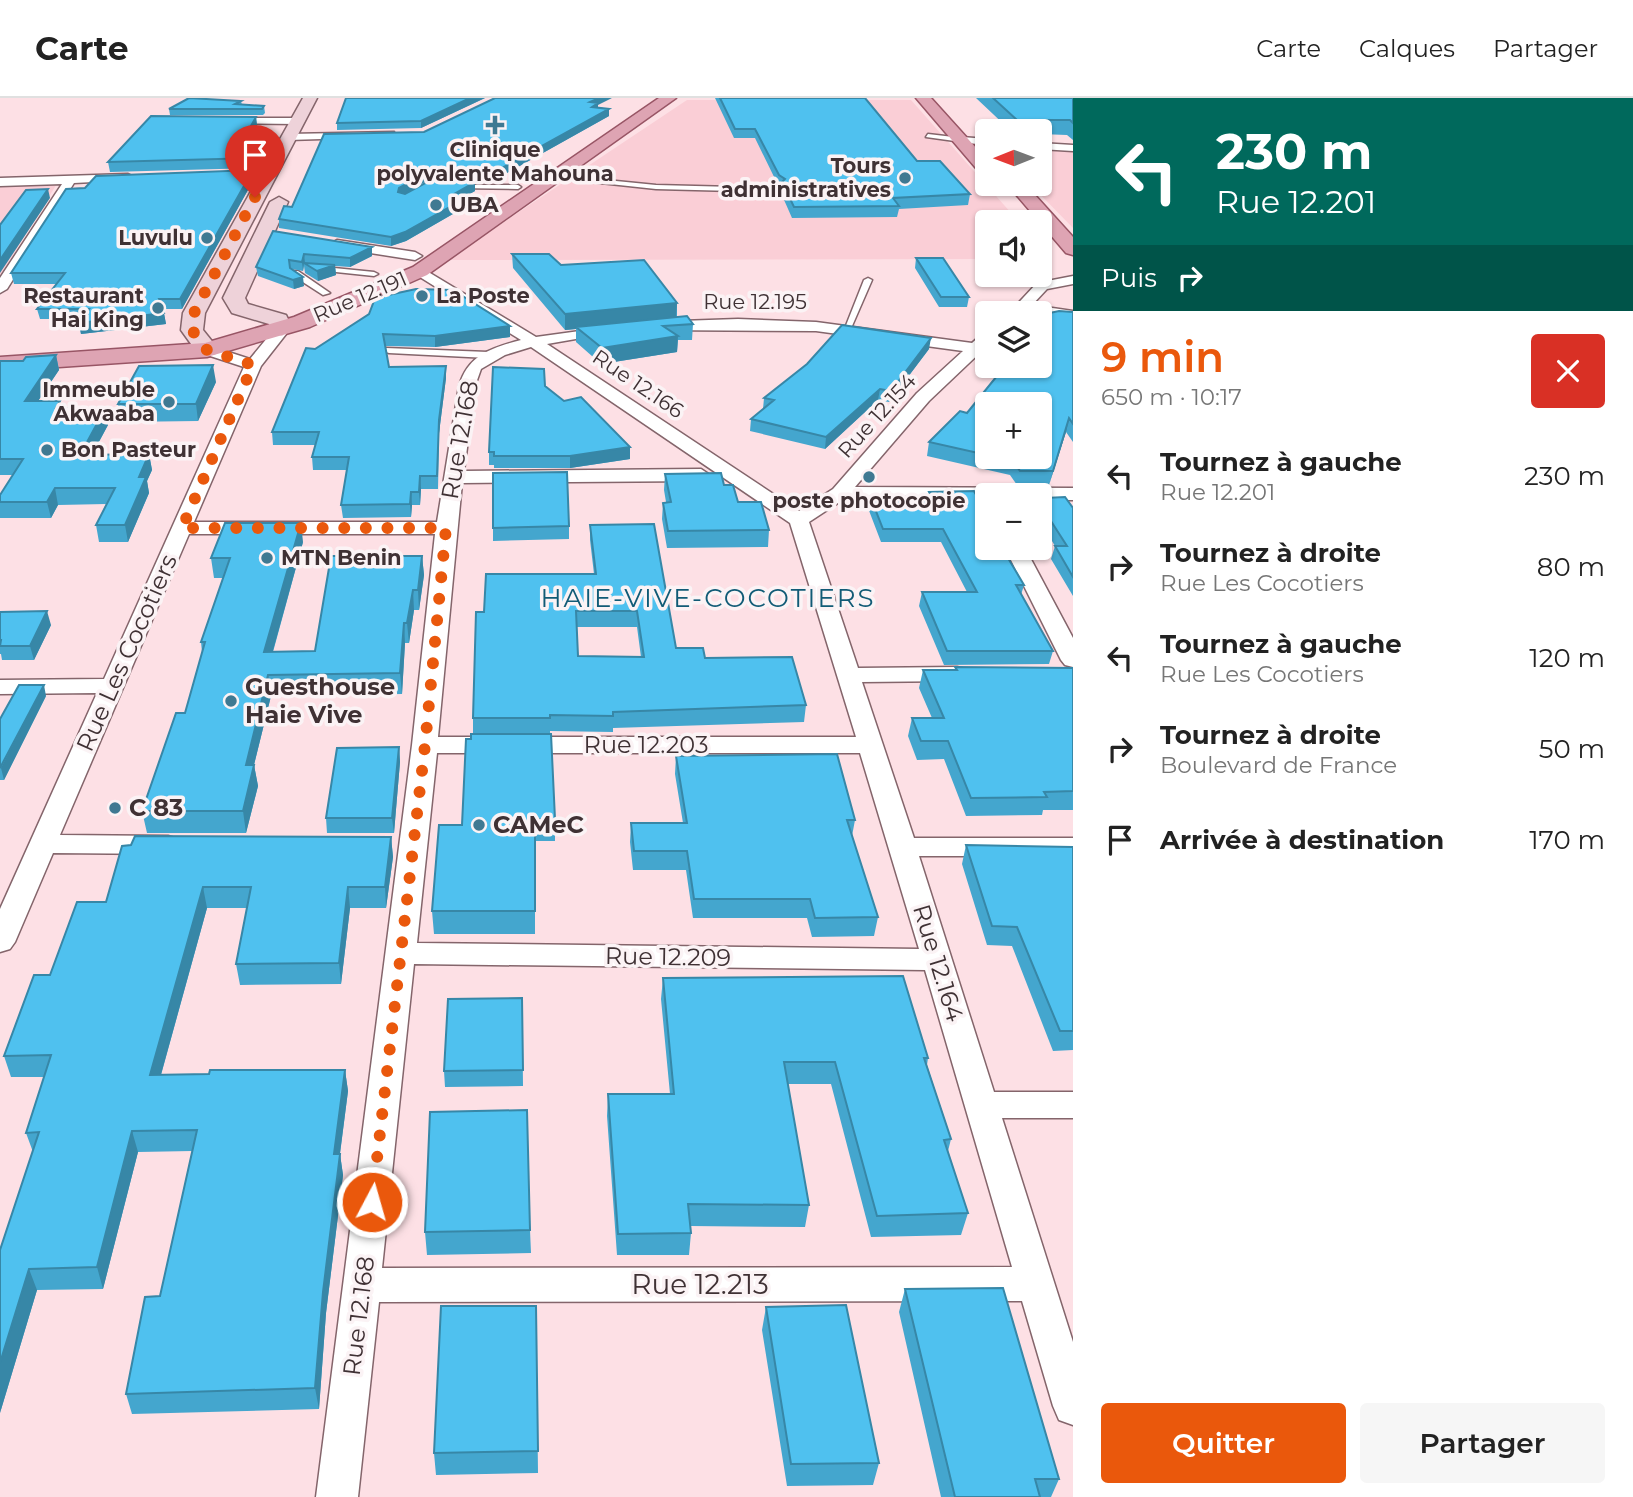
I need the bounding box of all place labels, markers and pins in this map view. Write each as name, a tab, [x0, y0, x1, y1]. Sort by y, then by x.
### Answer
marker: Clinique polyvalente Mahouna	[485, 115, 505, 135]
pin	[225, 125, 285, 197]
place label: Clinique polyvalente Mahouna	[376, 137, 614, 186]
place label: Tours administratives	[721, 153, 891, 202]
marker: Tours administratives	[897, 170, 913, 186]
place label: UBA	[450, 192, 500, 217]
marker: UBA	[428, 197, 444, 213]
place label: Luvulu	[118, 225, 193, 250]
marker: Luvulu	[199, 230, 215, 246]
place label: Restaurant Hai King	[23, 283, 144, 332]
place label: La Poste	[436, 283, 530, 308]
marker: La Poste	[414, 288, 430, 304]
marker: Restaurant Hai King	[150, 300, 166, 316]
place label: Immeuble Akwaaba	[42, 377, 155, 426]
marker: Immeuble Akwaaba	[161, 394, 177, 410]
place label: Bon Pasteur	[61, 437, 196, 462]
marker: Bon Pasteur	[39, 442, 55, 458]
marker: poste photocopie	[861, 469, 877, 485]
place label: poste photocopie	[773, 488, 965, 513]
place label: MTN Benin	[281, 545, 402, 570]
marker: MTN Benin	[259, 550, 275, 566]
place label: Guesthouse Haie Vive	[245, 672, 395, 729]
marker: Guesthouse Haie Vive	[223, 693, 239, 709]
place label: C 83	[129, 793, 183, 822]
marker: C 83	[107, 800, 123, 816]
place label: CAMeC	[493, 810, 584, 839]
marker: CAMeC	[471, 817, 487, 833]

